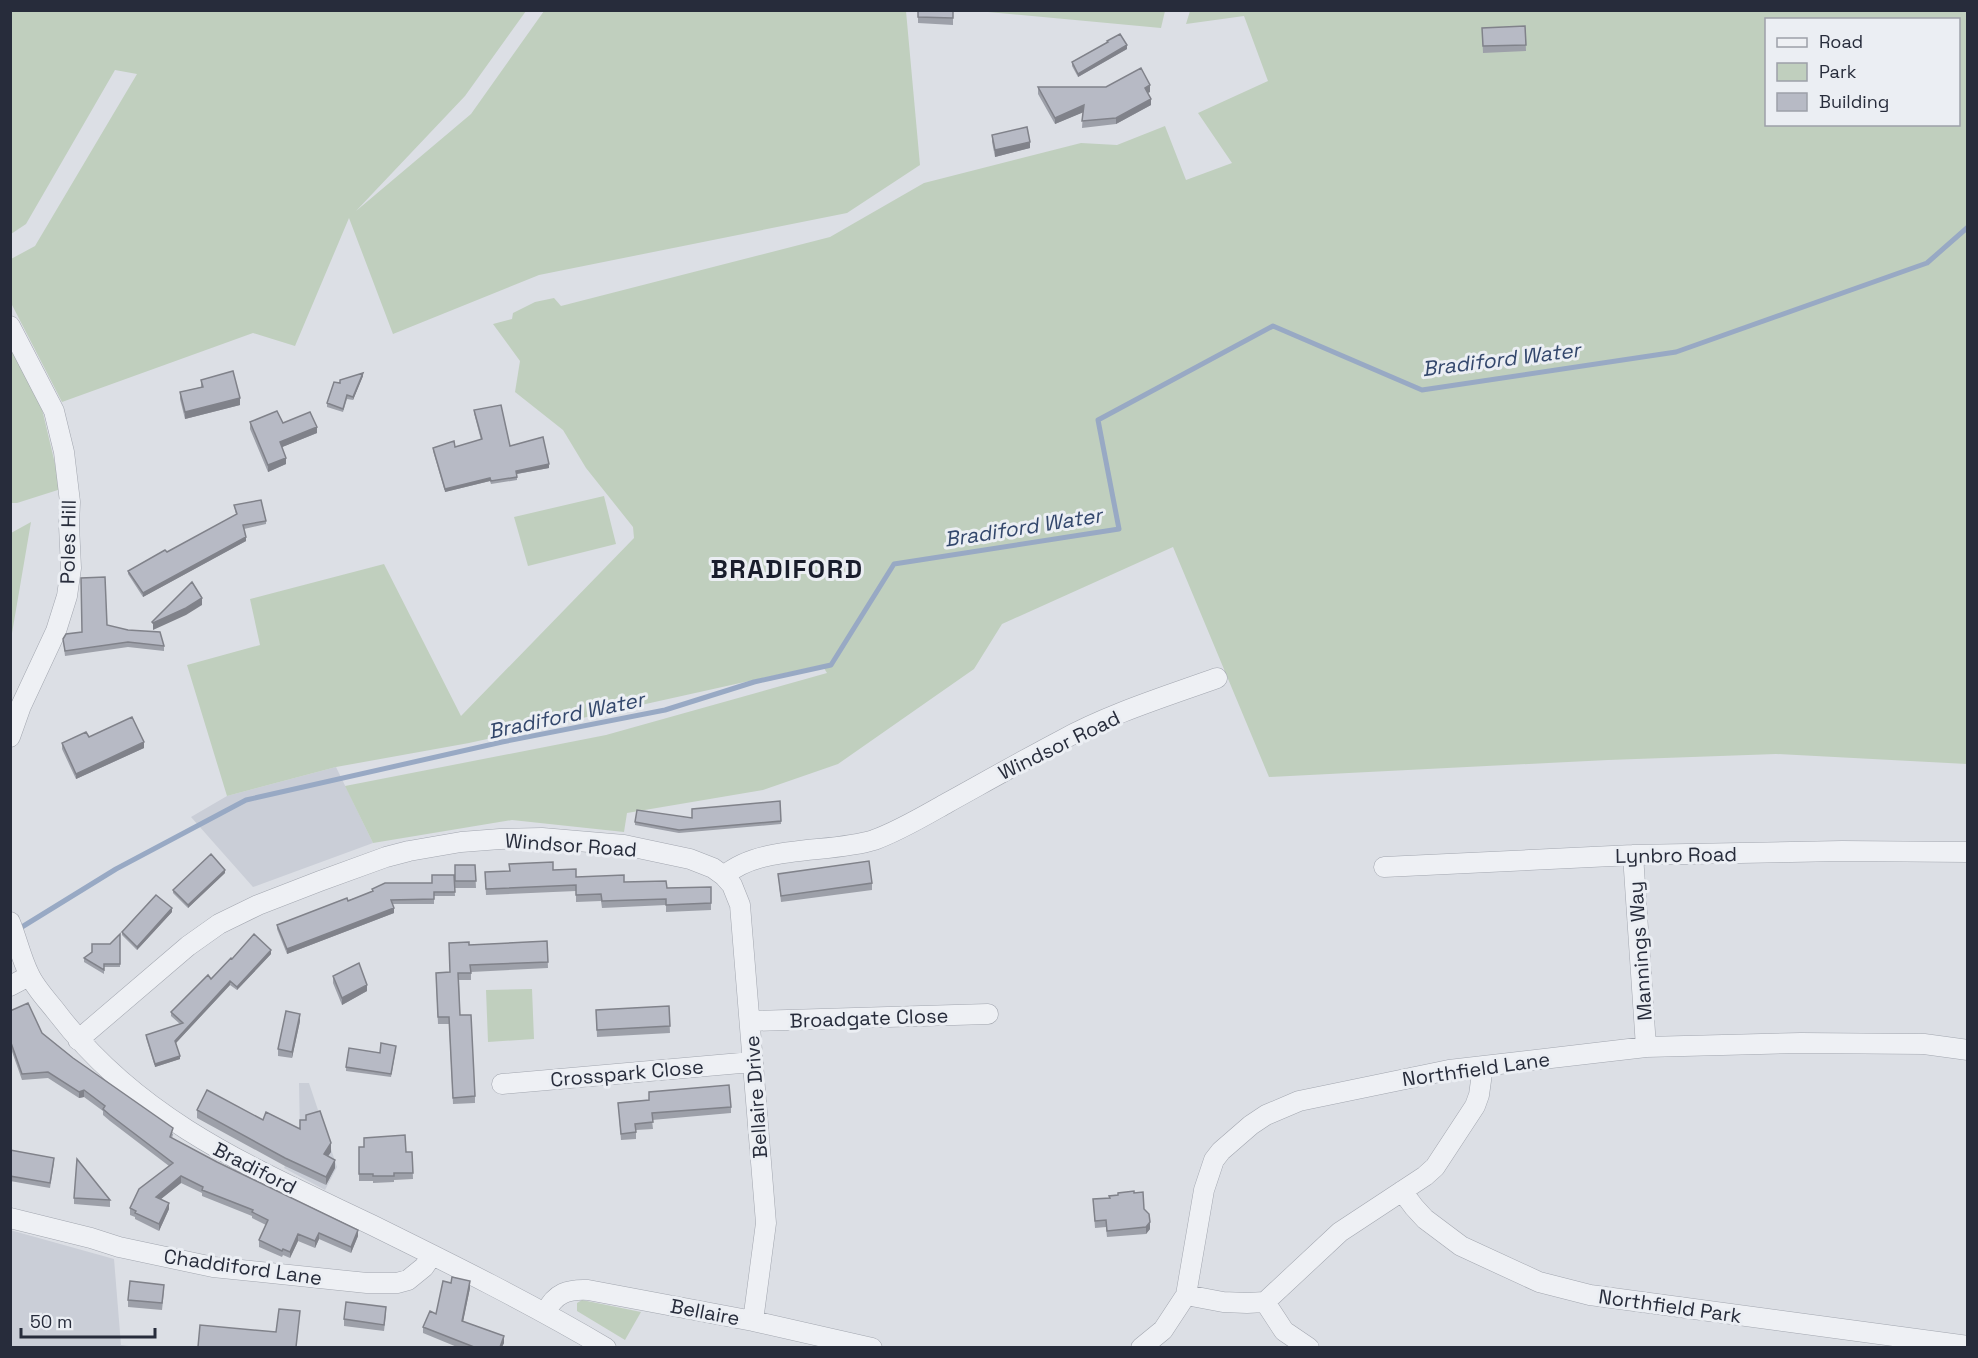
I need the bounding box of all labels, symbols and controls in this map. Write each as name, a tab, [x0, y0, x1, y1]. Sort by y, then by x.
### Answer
legend	[1765, 18, 1960, 126]
text: Road	[1819, 30, 1863, 53]
text: Park	[1819, 60, 1857, 83]
text: Building	[1819, 90, 1889, 113]
water label: Bradiford Water	[1420, 336, 1584, 382]
street label: Poles Hill	[54, 500, 82, 584]
water label: Bradiford Water	[942, 501, 1106, 553]
district label: BRADIFORD	[711, 552, 863, 586]
water label: Bradiford Water	[485, 685, 649, 745]
street label: Windsor Road	[994, 704, 1124, 786]
street label: Windsor Road	[504, 827, 638, 863]
street label: Lynbro Road	[1615, 841, 1737, 869]
street label: Mannings Way	[1622, 880, 1658, 1022]
street label: Broadgate Close	[789, 1002, 949, 1034]
street label: Bellaire Drive	[739, 1035, 773, 1159]
street label: Northfield Lane	[1400, 1046, 1552, 1092]
street label: Crosspark Close	[549, 1053, 705, 1093]
street label: Bradiford	[209, 1136, 301, 1200]
street label: Chaddiford Lane	[162, 1243, 324, 1291]
street label: Northfield Park	[1597, 1283, 1743, 1329]
street label: Bellaire	[668, 1293, 742, 1331]
scale bar	[21, 1301, 154, 1339]
text: 50 m	[30, 1310, 72, 1333]

